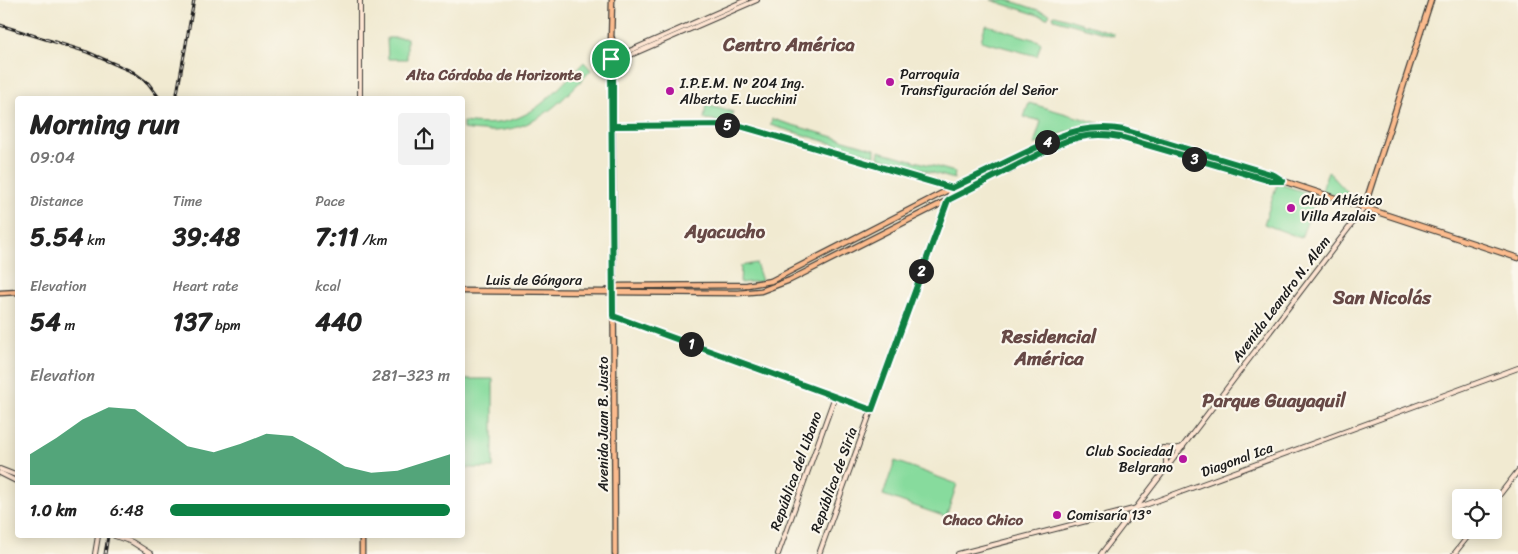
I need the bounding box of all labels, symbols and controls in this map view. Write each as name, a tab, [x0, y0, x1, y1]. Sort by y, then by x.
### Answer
district label: Centro América	[722, 28, 855, 61]
pin	[590, 38, 632, 80]
icon: arrive	[597, 45, 625, 73]
district label: Alta Córdoba de Horizonte	[405, 62, 582, 88]
place label: Parroquia Transfiguración del Señor	[900, 62, 1059, 103]
place label: I.P.E.M. Nº 204 Ing. Alberto E. Lucchini	[679, 71, 805, 112]
marker: Parroquia Transfiguración del Señor	[884, 76, 896, 88]
marker: I.P.E.M. Nº 204 Ing. Alberto E. Lucchini	[664, 85, 676, 97]
text: Morning run	[30, 99, 180, 148]
pin: 5	[714, 112, 740, 138]
button: share	[398, 113, 450, 165]
text: 5	[723, 113, 732, 138]
pin: 4	[1034, 130, 1060, 154]
text: 4	[1043, 130, 1052, 155]
text: 09:04	[30, 143, 75, 172]
pin: 3	[1182, 146, 1206, 172]
text: 3	[1191, 147, 1198, 172]
place label: Club Atlético Villa Azalais	[1301, 188, 1382, 229]
text: Distance	[30, 189, 83, 214]
text: Time	[173, 189, 202, 214]
text: Pace	[315, 189, 345, 214]
marker: Club Atlético Villa Azalais	[1285, 202, 1297, 214]
text: 5.54	[30, 214, 84, 259]
text: 39:48	[173, 214, 240, 259]
text: 7:11	[315, 214, 359, 259]
district label: Ayacucho	[684, 215, 766, 248]
text: km	[84, 228, 106, 253]
text: /km	[359, 228, 387, 253]
street label: Avenida Leandro N. Alem	[1224, 230, 1337, 368]
pin: 2	[908, 258, 934, 284]
text: 2	[917, 259, 926, 284]
street label: Luis de Góngora	[486, 268, 583, 293]
text: Elevation	[30, 274, 87, 299]
text: Heart rate	[173, 274, 238, 299]
text: kcal	[315, 274, 341, 299]
district label: San Nicolás	[1332, 281, 1432, 314]
text: 54	[30, 299, 61, 344]
text: 137	[173, 299, 211, 344]
text: 440	[315, 299, 362, 344]
text: m	[61, 313, 75, 338]
text: bpm	[211, 313, 241, 338]
district label: Residencial América	[1001, 320, 1098, 375]
pin: 1	[678, 332, 704, 356]
text: 1	[688, 332, 695, 357]
street label: Avenida Juan B. Justo	[591, 356, 616, 493]
text: Elevation	[30, 361, 95, 390]
text: 281–323 m	[372, 361, 450, 390]
district label: Parque Guayaquil	[1202, 384, 1346, 417]
street label: República del Libano	[763, 408, 829, 534]
street label: República de Siria	[803, 424, 865, 536]
street label: Diagonal Ica	[1197, 435, 1277, 485]
place label: Club Sociedad Belgrano	[1086, 439, 1175, 480]
marker: Club Sociedad Belgrano	[1177, 453, 1189, 465]
map controls	[1452, 489, 1502, 539]
button: locate	[1452, 489, 1502, 539]
text: 1.0 km	[30, 496, 77, 525]
text: 6:48	[110, 496, 144, 525]
place label: Comisaría 13°	[1067, 503, 1152, 528]
district label: Chaco Chico	[942, 507, 1023, 533]
marker: Comisaría 13°	[1051, 509, 1063, 521]

